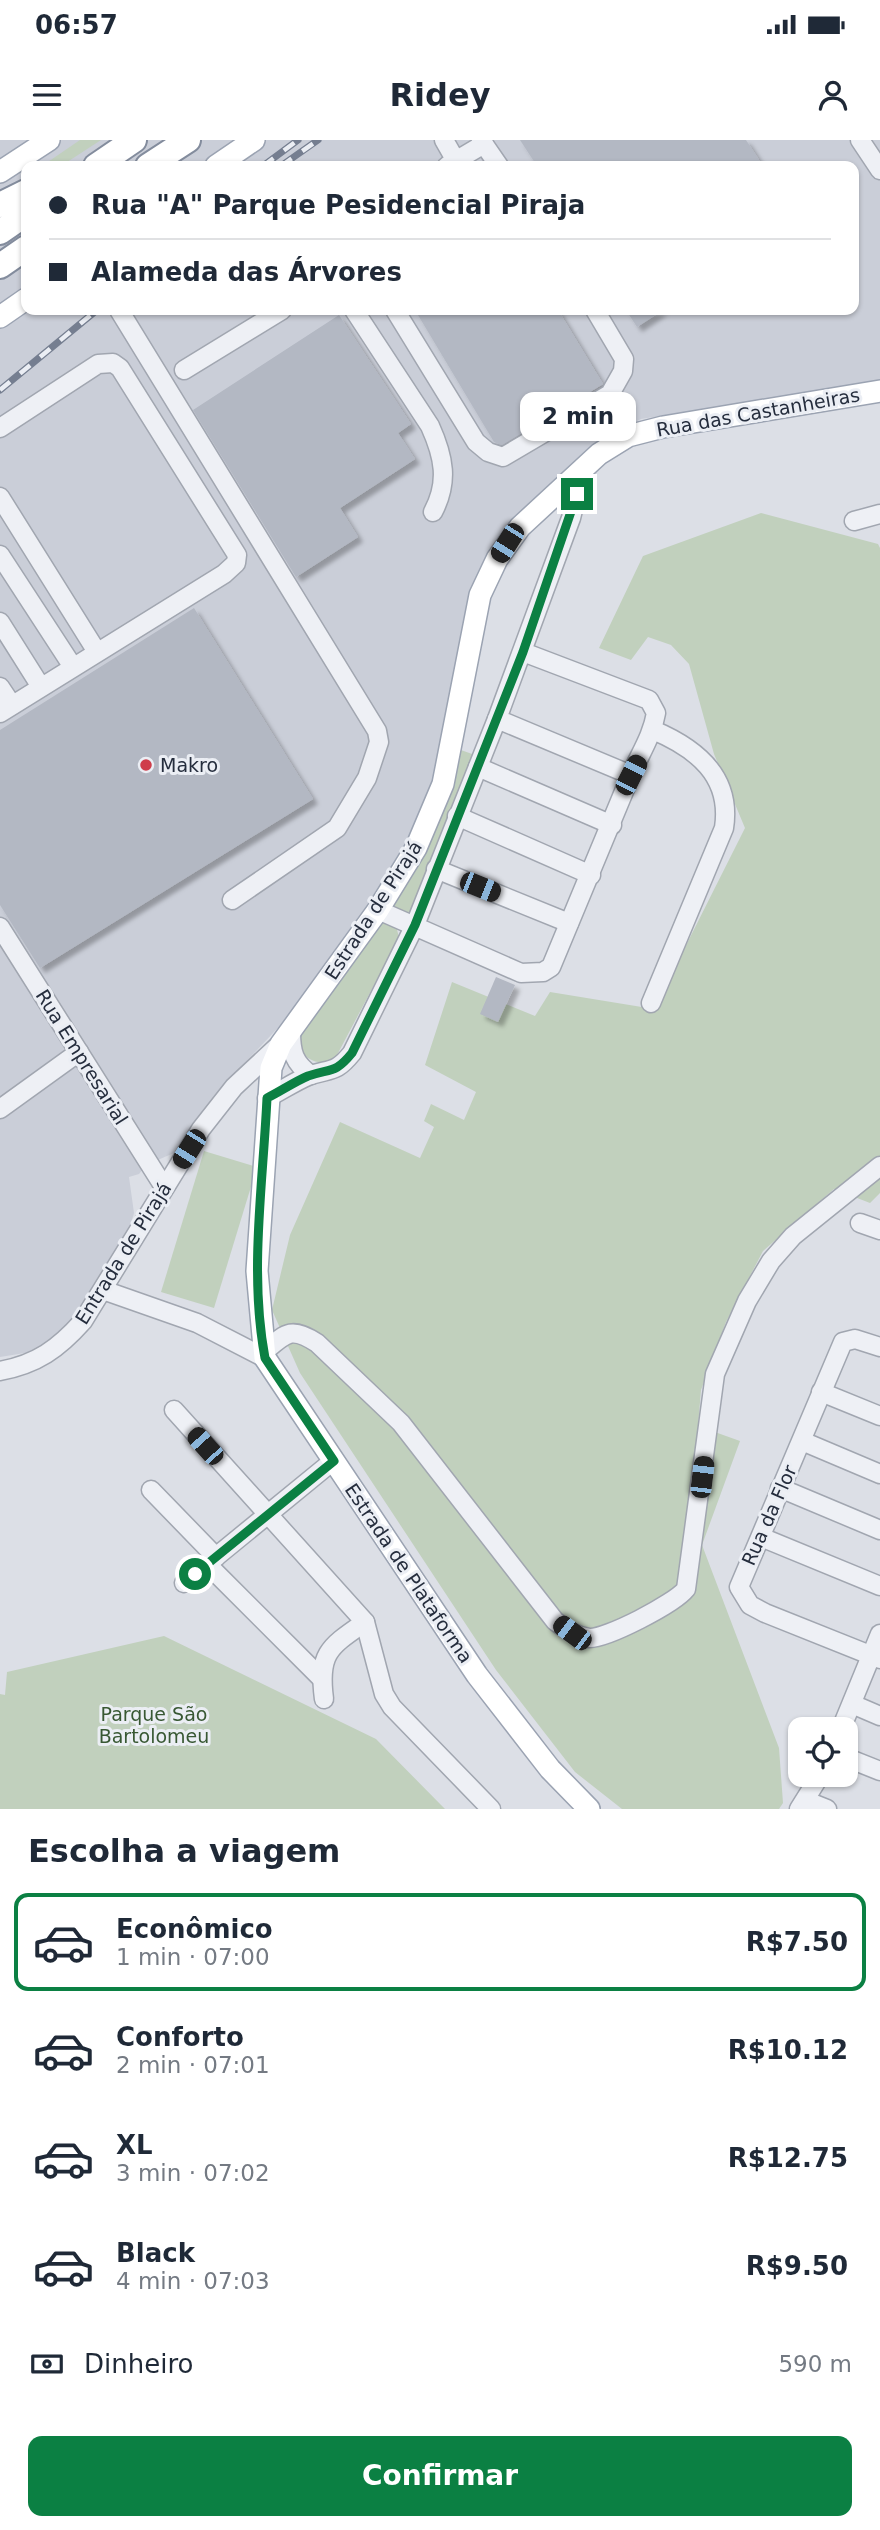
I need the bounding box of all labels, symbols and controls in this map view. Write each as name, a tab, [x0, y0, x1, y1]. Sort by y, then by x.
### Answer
text: 06:57	[35, 10, 118, 40]
icon: menu	[28, 76, 66, 114]
text: Ridey	[389, 76, 491, 114]
icon: person	[814, 76, 852, 114]
text: Rua "A" Parque Pesidencial Piraja	[91, 190, 585, 220]
text: Alameda das Árvores	[91, 257, 402, 287]
street label: Rua das Castanheiras	[655, 383, 861, 441]
callout: 2 min	[519, 392, 635, 442]
text: 2 min	[542, 403, 614, 429]
route end	[561, 478, 593, 510]
car	[487, 520, 528, 566]
car	[613, 752, 650, 798]
place label: Makro	[160, 754, 218, 776]
marker: Makro	[138, 757, 154, 773]
street label: Estrada de Pirajá	[320, 836, 426, 984]
car	[457, 869, 504, 905]
street label: Rua Empresarial	[32, 985, 132, 1129]
car	[169, 1126, 210, 1172]
street label: Entrada de Pirajá	[70, 1178, 176, 1328]
car	[184, 1423, 227, 1469]
car	[690, 1455, 715, 1499]
street label: Rua da Flor	[737, 1461, 801, 1569]
street label: Estrada de Plataforma	[341, 1479, 477, 1667]
route start	[179, 1558, 211, 1590]
car	[549, 1612, 596, 1654]
park label: Parque São Bartolomeu	[99, 1703, 209, 1747]
map controls	[788, 1717, 858, 1787]
button: locate	[788, 1717, 858, 1787]
text: Escolha a viagem	[28, 1832, 340, 1870]
icon: car	[32, 1911, 95, 1974]
text: Econômico	[116, 1914, 273, 1944]
text: R$7.50	[746, 1927, 848, 1957]
text: 1 min · 07:00	[116, 1944, 270, 1970]
icon: car	[32, 2019, 95, 2082]
text: Conforto	[116, 2022, 244, 2052]
text: R$10.12	[728, 2035, 848, 2065]
text: 2 min · 07:01	[116, 2052, 270, 2078]
icon: car	[32, 2127, 95, 2190]
text: XL	[116, 2130, 153, 2160]
text: R$12.75	[728, 2143, 848, 2173]
text: 3 min · 07:02	[116, 2160, 270, 2186]
icon: car	[32, 2235, 95, 2298]
text: Black	[116, 2238, 195, 2268]
text: R$9.50	[746, 2251, 848, 2281]
text: 4 min · 07:03	[116, 2268, 270, 2294]
icon: cash	[28, 2345, 66, 2383]
text: Dinheiro	[84, 2349, 193, 2379]
text: 590 m	[778, 2351, 852, 2377]
button: Confirmar	[28, 2436, 852, 2516]

